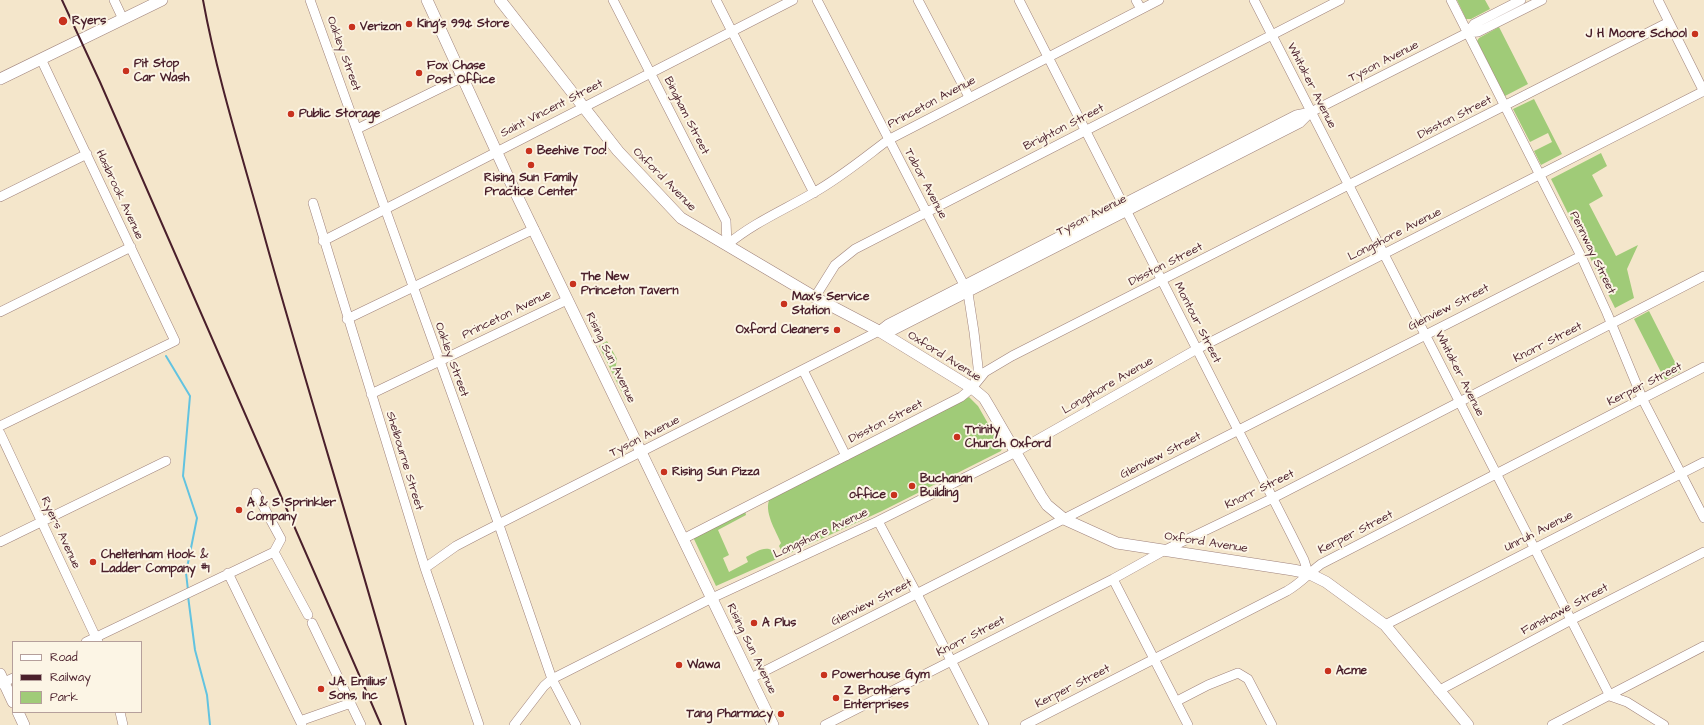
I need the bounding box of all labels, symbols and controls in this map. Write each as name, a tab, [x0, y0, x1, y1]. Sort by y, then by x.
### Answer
place label: Ryers	[72, 14, 106, 28]
marker: Ryers	[57, 15, 69, 27]
street label: Oakley Street	[323, 15, 363, 93]
place label: King's 99¢ Store	[417, 17, 510, 31]
marker: King's 99¢ Store	[404, 19, 414, 29]
place label: Verizon	[360, 20, 401, 34]
marker: Verizon	[347, 22, 357, 32]
place label: J H Moore School	[1586, 27, 1687, 41]
marker: J H Moore School	[1690, 29, 1700, 39]
street label: Tyson Avenue	[1347, 38, 1421, 86]
street label: Whitaker Avenue	[1283, 41, 1339, 131]
place label: Pit Stop Car Wash	[134, 57, 189, 85]
place label: Fox Chase Post Office	[427, 59, 495, 87]
marker: Pit Stop Car Wash	[121, 66, 131, 76]
marker: Fox Chase Post Office	[414, 68, 424, 78]
street label: Princeton Avenue	[886, 74, 978, 132]
street label: Bingham Street	[660, 75, 712, 157]
street label: Saint Vincent Street	[498, 77, 606, 141]
street label: Disston Street	[1416, 93, 1494, 143]
street label: Brighton Street	[1021, 101, 1107, 155]
place label: Public Storage	[299, 107, 380, 121]
marker: Public Storage	[286, 109, 296, 119]
place label: Beehive Too!	[537, 144, 606, 158]
street label: Oxford Avenue	[629, 145, 699, 215]
marker: Beehive Too!	[524, 146, 534, 156]
street label: Tabor Avenue	[900, 146, 950, 222]
street label: Hasbrook Avenue	[92, 148, 146, 242]
marker: Rising Sun Family Practice Center	[526, 160, 536, 170]
place label: Rising Sun Family Practice Center	[484, 171, 578, 199]
street label: Tyson Avenue	[1055, 192, 1129, 240]
street label: Longshore Avenue	[1346, 205, 1444, 265]
street label: Pennway Street	[1566, 209, 1618, 297]
street label: Disston Street	[1127, 240, 1205, 290]
place label: The New Princeton Tavern	[581, 270, 678, 298]
marker: The New Princeton Tavern	[568, 279, 578, 289]
street label: Montour Street	[1170, 280, 1224, 366]
street label: Glenview Street	[1406, 281, 1492, 335]
street label: Princeton Avenue	[460, 287, 554, 343]
place label: Max's Service Station	[792, 290, 869, 318]
marker: Max's Service Station	[779, 299, 789, 309]
street label: Rising Sun Avenue	[582, 310, 638, 406]
street label: Knorr Street	[1511, 320, 1585, 366]
street label: Oakley Street	[431, 321, 471, 399]
place label: Oxford Cleaners	[736, 323, 829, 337]
marker: Oxford Cleaners	[832, 325, 842, 335]
street label: Oxford Avenue	[905, 329, 983, 385]
street label: Whitaker Avenue	[1431, 329, 1487, 419]
street label: Longshore Avenue	[1060, 354, 1156, 418]
street label: Kerper Street	[1605, 360, 1685, 410]
street label: Disston Street	[847, 397, 925, 447]
street label: Shelbourne Street	[382, 410, 426, 512]
street label: Tyson Avenue	[608, 413, 682, 461]
place label: Trinity Church Oxford	[965, 423, 1051, 451]
street label: Glenview Street	[1118, 429, 1204, 483]
marker: Trinity Church Oxford	[952, 432, 962, 442]
place label: Rising Sun Pizza	[672, 465, 759, 479]
marker: Rising Sun Pizza	[659, 467, 669, 477]
street label: Knorr Street	[1223, 467, 1297, 513]
place label: Buchanan Building	[920, 472, 972, 500]
marker: Buchanan Building	[907, 481, 917, 491]
place label: office	[849, 488, 886, 502]
marker: office	[889, 490, 899, 500]
street label: Ryers Avenue	[37, 495, 83, 571]
place label: A & S Sprinkler Company	[247, 496, 336, 524]
marker: A & S Sprinkler Company	[234, 505, 244, 515]
street label: Longshore Avenue	[771, 506, 871, 562]
street label: Kerper Street	[1316, 508, 1396, 558]
street label: Unruh Avenue	[1502, 509, 1576, 555]
street label: Oxford Avenue	[1163, 529, 1249, 557]
place label: Cheltenham Hook & Ladder Company #1	[101, 548, 210, 576]
marker: Cheltenham Hook & Ladder Company #1	[88, 557, 98, 567]
street label: Glenview Street	[829, 576, 915, 630]
street label: Fanshawe Street	[1519, 581, 1611, 639]
street label: Rising Sun Avenue	[723, 601, 779, 697]
street label: Knorr Street	[934, 614, 1008, 660]
place label: A Plus	[762, 616, 796, 630]
marker: A Plus	[749, 618, 759, 628]
legend	[12, 641, 142, 713]
text: Road	[50, 649, 78, 666]
place label: Wawa	[687, 658, 720, 672]
marker: Wawa	[674, 660, 684, 670]
street label: Kerper Street	[1033, 662, 1113, 712]
place label: Acme	[1336, 664, 1367, 678]
marker: Acme	[1323, 666, 1333, 676]
place label: Powerhouse Gym	[832, 668, 930, 682]
text: Railway	[50, 669, 91, 686]
marker: Powerhouse Gym	[819, 670, 829, 680]
place label: J.A. Emilius' Sons, Inc	[329, 675, 387, 703]
marker: J.A. Emilius' Sons, Inc	[316, 684, 326, 694]
place label: Z Brothers Enterprises	[844, 684, 910, 712]
text: Park	[50, 689, 78, 706]
marker: Z Brothers Enterprises	[831, 693, 841, 703]
place label: Tang Pharmacy	[686, 707, 773, 721]
marker: Tang Pharmacy	[776, 709, 786, 719]

